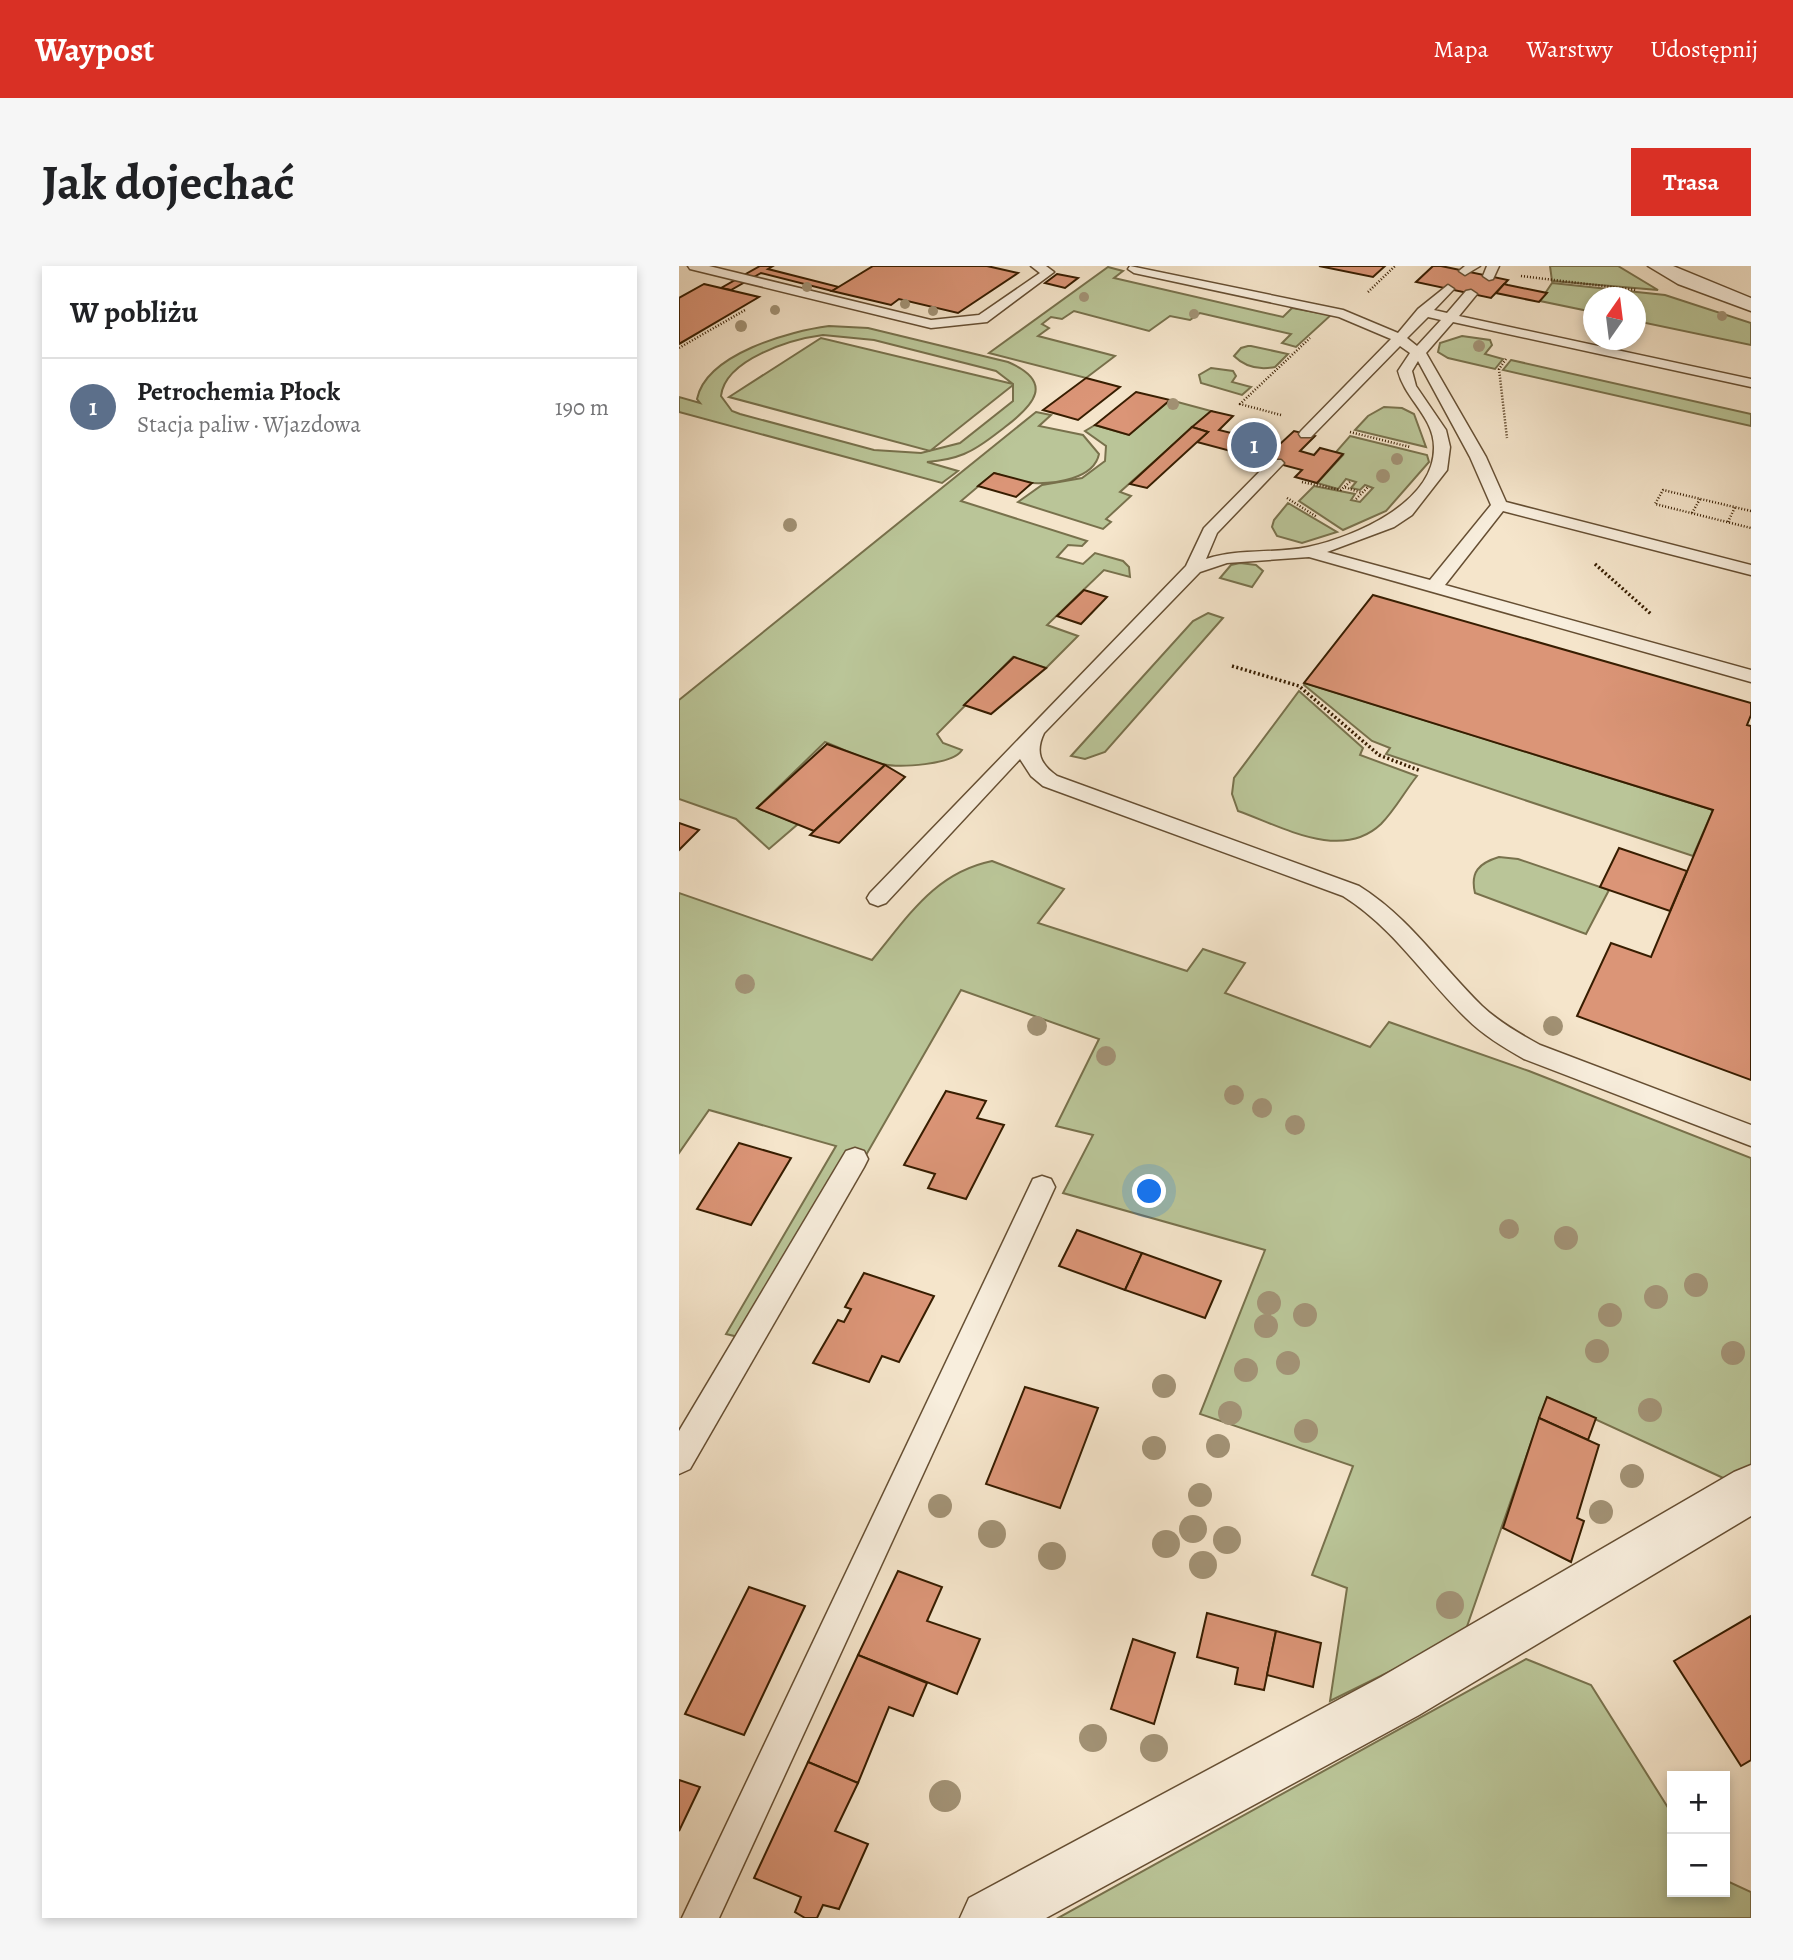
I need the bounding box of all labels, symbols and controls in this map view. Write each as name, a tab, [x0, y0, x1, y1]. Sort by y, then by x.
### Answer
text: Waypost	[35, 27, 154, 72]
text: Mapa	[1433, 33, 1489, 65]
text: Warstwy	[1527, 33, 1613, 65]
text: Udostępnij	[1651, 33, 1758, 65]
button: Trasa	[1631, 148, 1751, 216]
text: Jak dojechać	[42, 149, 295, 216]
north arrow	[1583, 287, 1646, 350]
text: W pobliżu	[70, 292, 198, 332]
text: Petrochemia Płock	[137, 374, 340, 409]
text: 1	[89, 392, 97, 423]
text: 190 m	[555, 392, 609, 423]
text: Stacja paliw · Wjazdowa	[137, 409, 361, 440]
pin: 1	[1231, 419, 1277, 471]
your location	[1132, 1174, 1166, 1208]
map controls	[1667, 1771, 1730, 1897]
button: +	[1667, 1771, 1730, 1834]
button: −	[1667, 1834, 1730, 1897]

